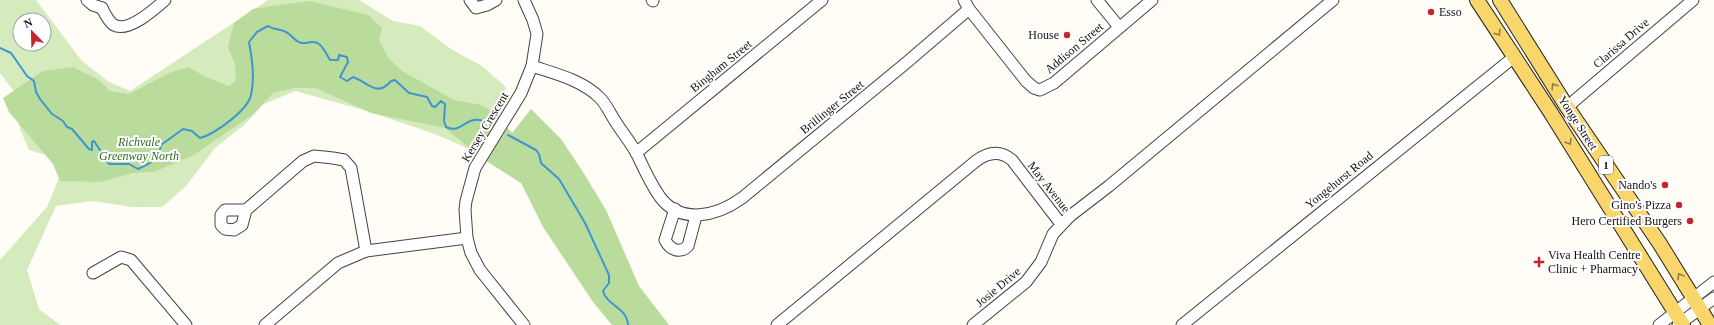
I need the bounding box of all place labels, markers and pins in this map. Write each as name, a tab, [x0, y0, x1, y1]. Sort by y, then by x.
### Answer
place label: Esso	[1439, 5, 1462, 19]
marker: Esso	[1426, 7, 1436, 17]
place label: House	[1028, 28, 1059, 42]
marker: House	[1062, 30, 1072, 40]
place label: Nando's	[1618, 178, 1657, 192]
marker: Nando's	[1660, 180, 1670, 190]
place label: Gino's Pizza	[1611, 198, 1672, 212]
marker: Gino's Pizza	[1674, 200, 1684, 210]
place label: Hero Certified Burgers	[1572, 214, 1682, 228]
marker: Hero Certified Burgers	[1685, 216, 1695, 226]
place label: Viva Health Centre Clinic + Pharmacy	[1548, 248, 1641, 276]
marker: Viva Health Centre Clinic + Pharmacy	[1533, 256, 1545, 268]

